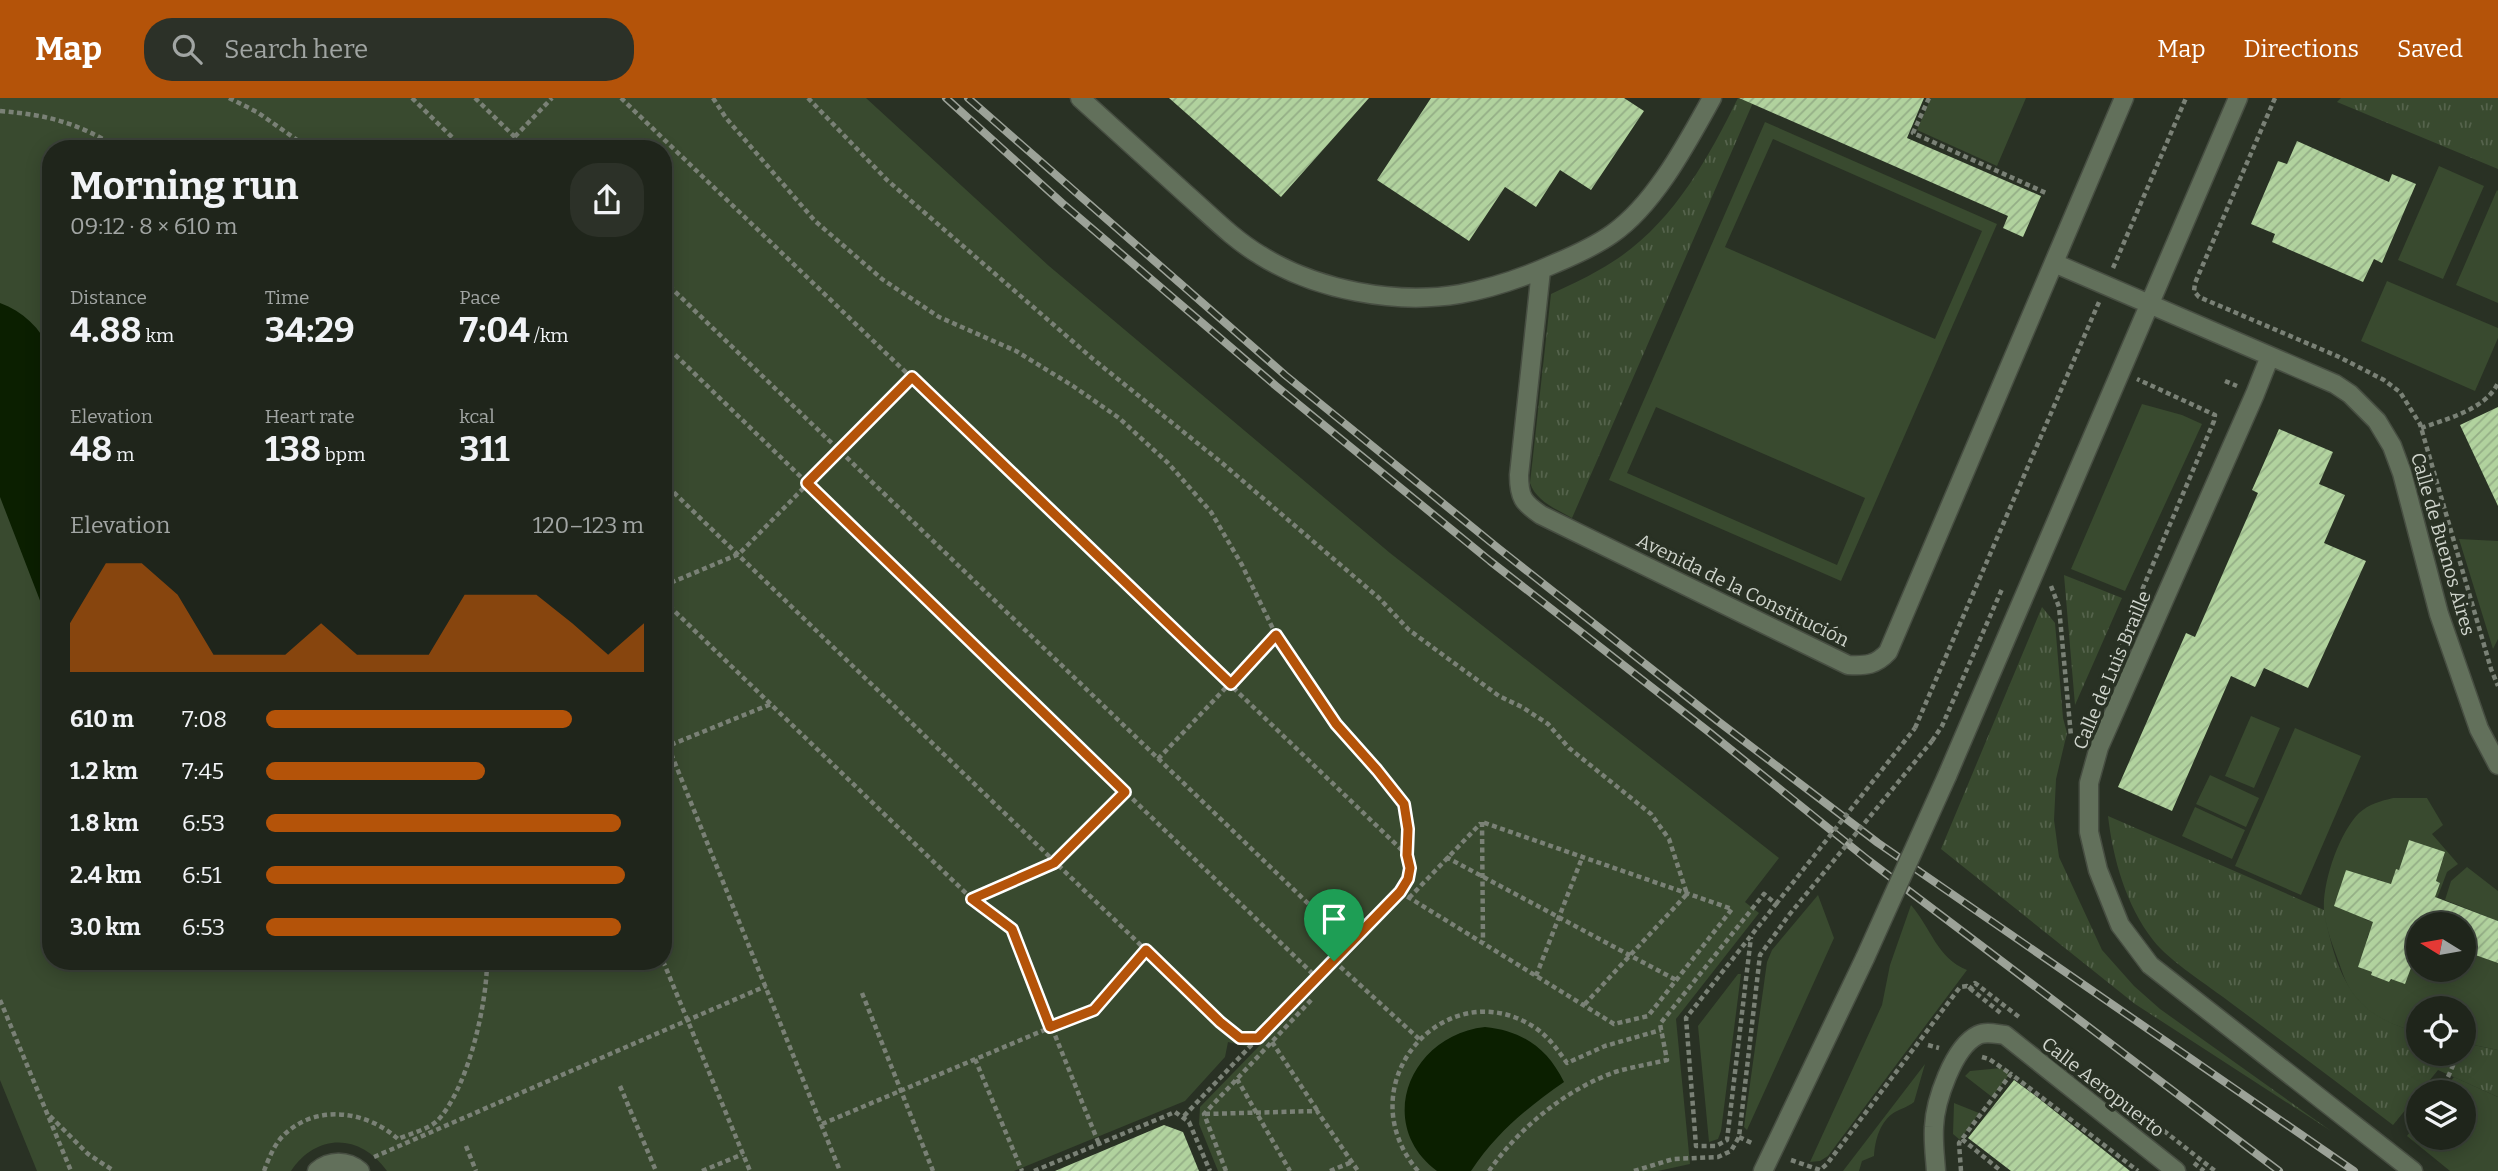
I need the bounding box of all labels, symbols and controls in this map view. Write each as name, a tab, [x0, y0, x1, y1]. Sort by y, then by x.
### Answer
search box	[144, 18, 634, 81]
text: Map	[35, 29, 102, 69]
icon: search	[168, 30, 206, 68]
text: Search here	[224, 34, 368, 65]
text: Map	[2157, 35, 2206, 63]
text: Directions	[2244, 35, 2359, 63]
text: Saved	[2397, 35, 2463, 63]
text: Morning run	[70, 163, 298, 209]
button: share	[570, 163, 644, 237]
text: 09:12 · 8 × 610 m	[70, 212, 238, 240]
text: Distance	[70, 286, 147, 309]
text: Time	[265, 286, 310, 309]
text: Pace	[459, 286, 500, 309]
text: 4.88	[70, 309, 142, 351]
text: 34:29	[265, 309, 355, 351]
text: 7:04	[459, 309, 530, 351]
text: km	[142, 324, 174, 347]
text: /km	[530, 324, 568, 347]
text: Elevation	[70, 405, 153, 428]
text: Heart rate	[265, 405, 355, 428]
text: kcal	[459, 405, 495, 428]
text: 48	[70, 428, 112, 470]
text: 138	[265, 428, 321, 470]
text: 311	[459, 428, 510, 470]
text: m	[112, 443, 134, 466]
text: bpm	[321, 443, 365, 466]
street label: Calle de Buenos Aires	[2406, 450, 2480, 638]
text: Elevation	[70, 511, 170, 539]
text: 120–123 m	[533, 511, 644, 539]
street label: Avenida de la Constitución	[1633, 528, 1853, 652]
street label: Calle de Luis Braille	[2068, 587, 2156, 753]
text: 610 m	[70, 705, 134, 733]
text: 7:08	[182, 705, 227, 733]
text: 1.2 km	[70, 757, 138, 785]
text: 7:45	[182, 757, 224, 785]
text: 1.8 km	[70, 809, 139, 837]
text: 6:53	[182, 809, 225, 837]
text: 2.4 km	[70, 861, 141, 889]
text: 6:51	[182, 861, 222, 889]
pin	[1304, 889, 1364, 961]
icon: arrive	[1315, 900, 1353, 938]
north arrow	[2406, 912, 2476, 982]
map controls	[2406, 912, 2476, 1150]
text: 3.0 km	[70, 913, 141, 941]
text: 6:53	[182, 913, 225, 941]
button: locate	[2406, 996, 2476, 1066]
street label: Calle Aeropuerto	[2037, 1032, 2169, 1142]
button: layers	[2406, 1080, 2476, 1150]

